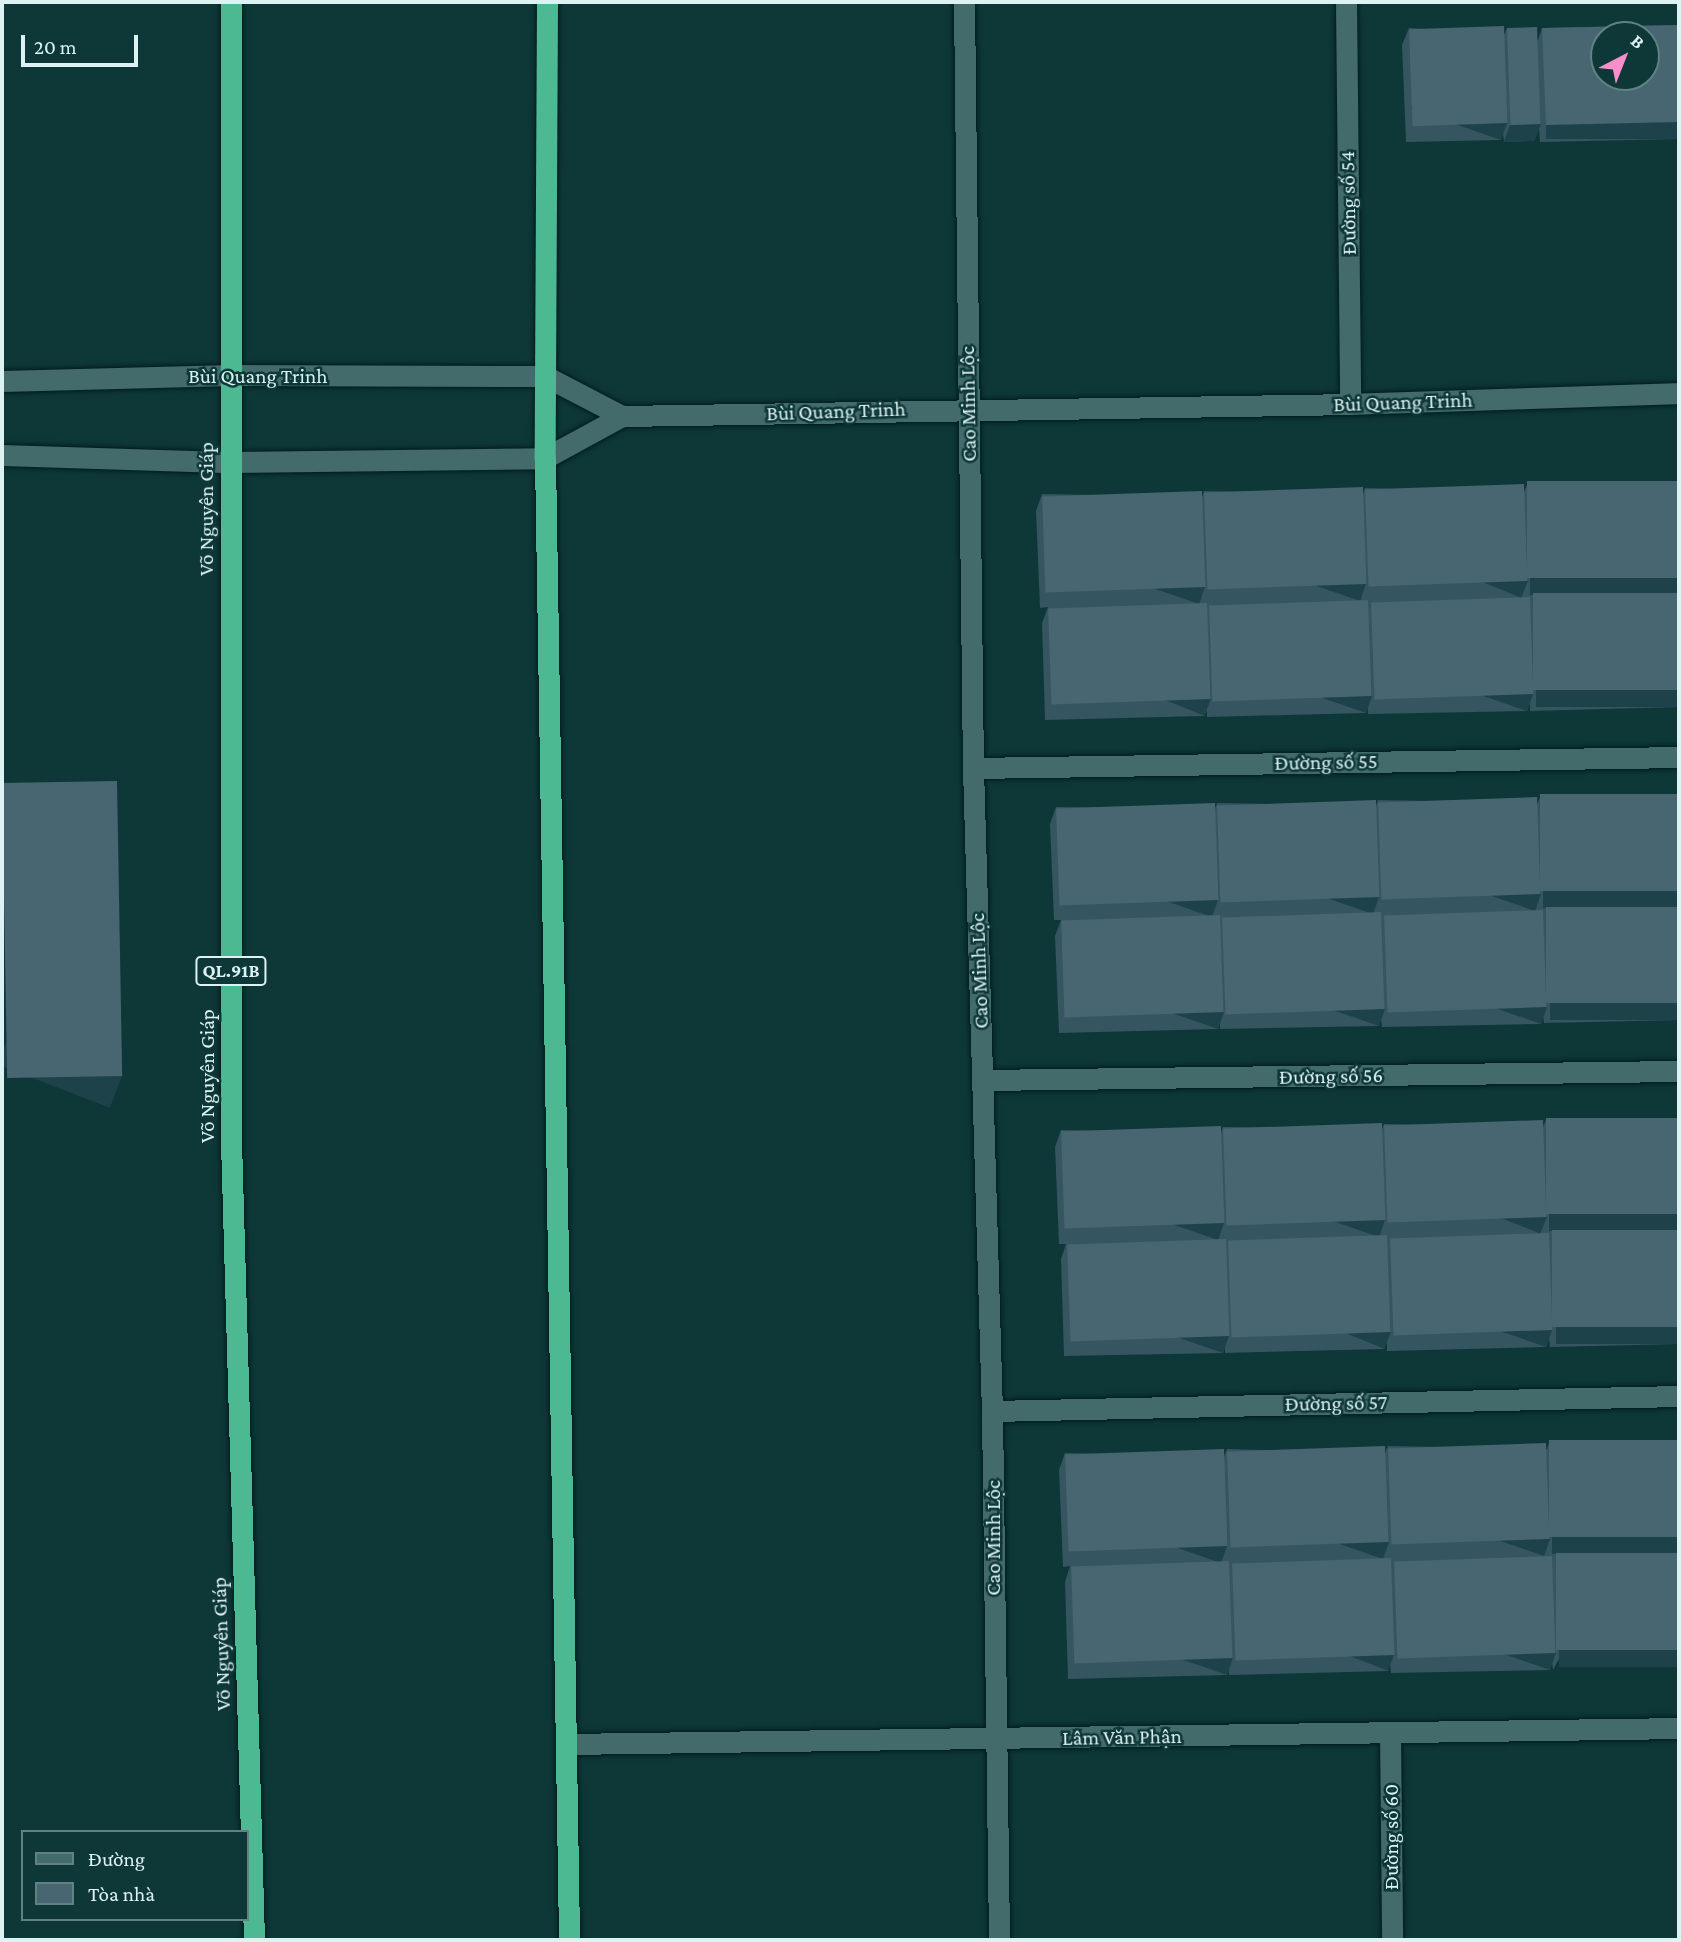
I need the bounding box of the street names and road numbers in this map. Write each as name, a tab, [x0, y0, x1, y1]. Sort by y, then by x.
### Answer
street label: Đường số 54	[1334, 151, 1362, 255]
street label: Cao Minh Lộc	[954, 346, 982, 462]
street label: Bùi Quang Trinh	[188, 363, 328, 389]
street label: Bùi Quang Trinh	[1333, 387, 1473, 417]
street label: Bùi Quang Trinh	[766, 396, 906, 426]
street label: Võ Nguyên Giáp	[193, 442, 219, 576]
street label: Đường số 55	[1274, 749, 1378, 775]
street label: Cao Minh Lộc	[964, 913, 994, 1029]
road number: QL.91B	[194, 956, 268, 987]
street label: Võ Nguyên Giáp	[194, 1009, 220, 1143]
street label: Đường số 56	[1279, 1062, 1383, 1090]
street label: Đường số 57	[1285, 1390, 1387, 1416]
street label: Cao Minh Lộc	[980, 1480, 1006, 1596]
street label: Võ Nguyên Giáp	[206, 1577, 236, 1711]
street label: Lâm Văn Phận	[1062, 1723, 1182, 1751]
street label: Đường số 60	[1378, 1784, 1404, 1890]

